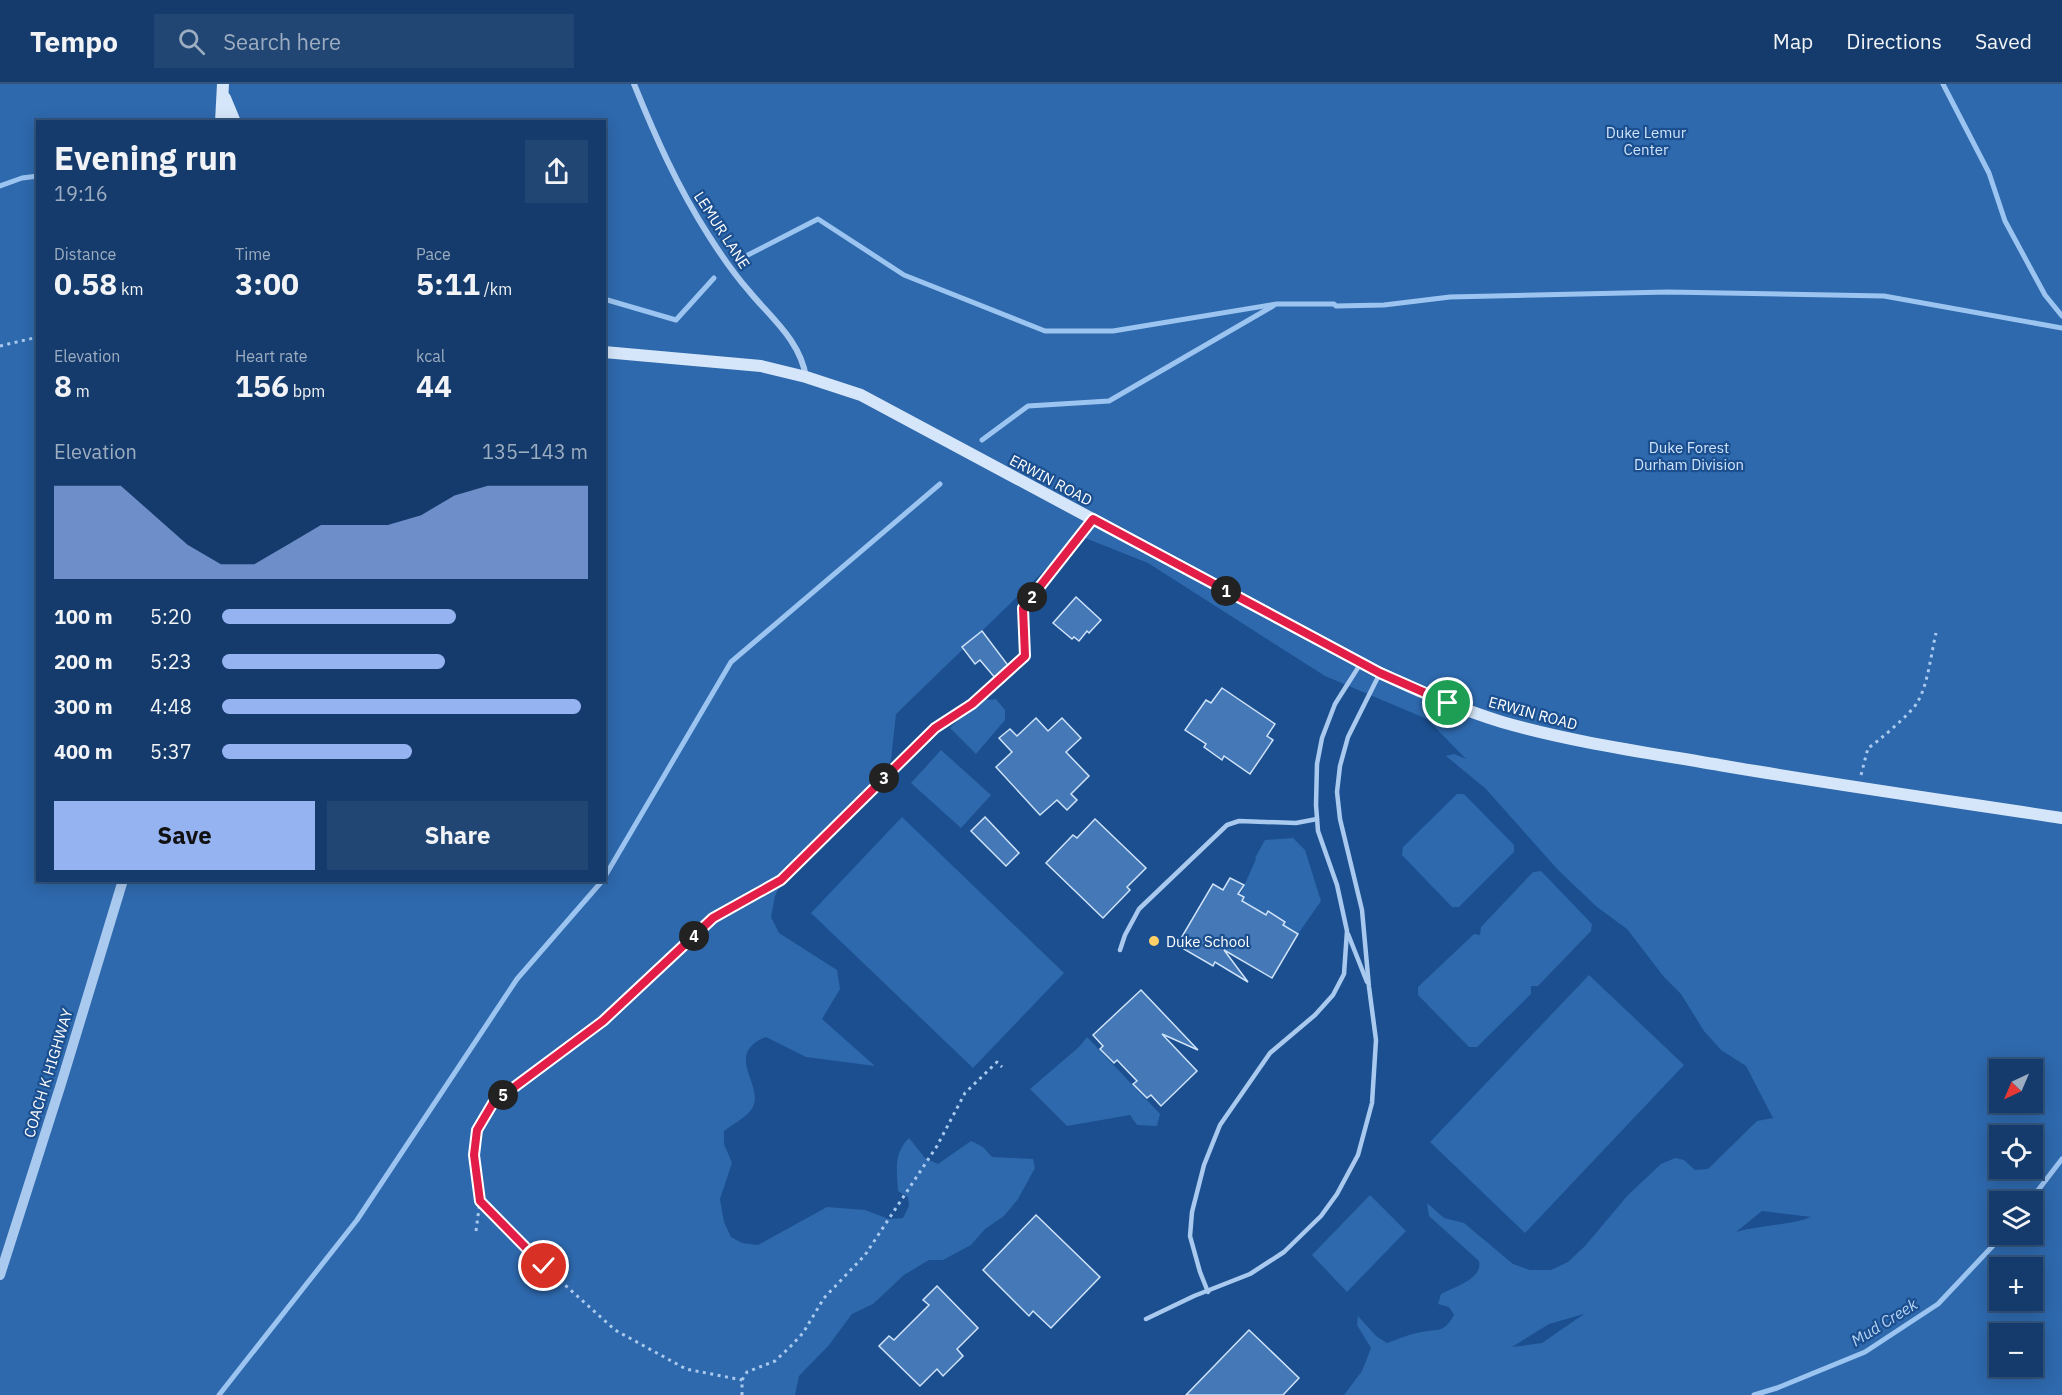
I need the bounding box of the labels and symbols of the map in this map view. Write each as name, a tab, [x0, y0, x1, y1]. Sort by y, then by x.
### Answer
park label: Duke Lemur Center	[1606, 123, 1687, 159]
street label: LEMUR LANE	[690, 188, 754, 272]
park label: Duke Forest Durham Division	[1634, 438, 1744, 474]
street label: ERWIN ROAD	[1006, 450, 1096, 510]
pin: 1	[1211, 576, 1241, 606]
pin: 2	[1017, 582, 1047, 612]
pin	[1422, 677, 1473, 728]
street label: ERWIN ROAD	[1486, 692, 1580, 734]
pin: 3	[869, 763, 899, 793]
pin: 4	[679, 921, 709, 951]
place label: Duke School	[1166, 932, 1250, 951]
marker: Duke School	[1147, 934, 1161, 948]
street label: COACH K HIGHWAY	[19, 1006, 77, 1140]
north arrow	[1989, 1059, 2043, 1113]
pin: 5	[488, 1080, 518, 1110]
pin	[518, 1240, 569, 1291]
water label: Mud Creek	[1847, 1293, 1922, 1350]

